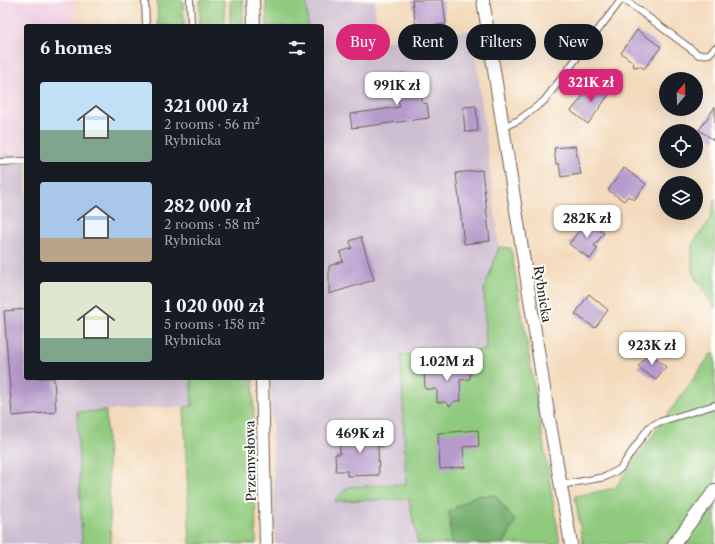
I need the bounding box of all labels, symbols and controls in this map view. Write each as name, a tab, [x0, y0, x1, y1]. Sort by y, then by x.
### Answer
chip: Buy	[336, 24, 390, 60]
chip: Rent	[398, 24, 458, 60]
chip: Filters	[466, 24, 536, 60]
chip: New	[544, 24, 603, 60]
icon: filters	[286, 37, 308, 59]
text: 6 homes	[40, 38, 112, 58]
pin: 321K zł	[554, 69, 628, 103]
pin: 991K zł	[360, 72, 434, 106]
north arrow	[659, 72, 703, 116]
map controls	[659, 72, 703, 220]
text: 321K zł	[568, 74, 614, 90]
text: 991K zł	[374, 77, 420, 93]
text: 321 000 zł	[164, 96, 248, 116]
icon: home	[72, 98, 120, 146]
text: 2 rooms · 56 m²	[164, 116, 260, 132]
button: locate	[659, 124, 703, 168]
text: Rybnicka	[164, 132, 221, 148]
button: layers	[659, 176, 703, 220]
text: 282 000 zł	[164, 196, 251, 216]
icon: home	[72, 198, 120, 246]
pin: 282K zł	[550, 205, 624, 239]
text: 282K zł	[563, 210, 611, 226]
text: 2 rooms · 58 m²	[164, 216, 260, 232]
text: Rybnicka	[164, 232, 221, 248]
street label: Rybnicka	[531, 265, 555, 324]
text: 1 020 000 zł	[164, 296, 264, 316]
icon: home	[72, 298, 120, 346]
text: 5 rooms · 158 m²	[164, 316, 265, 332]
text: Rybnicka	[164, 332, 221, 348]
pin: 923K zł	[615, 332, 689, 366]
text: 923K zł	[628, 337, 676, 353]
pin: 1.02M zł	[406, 348, 488, 382]
text: 1.02M zł	[420, 353, 474, 369]
street label: Przemysłowa	[241, 420, 259, 502]
pin: 469K zł	[323, 420, 397, 454]
text: 469K zł	[336, 425, 384, 441]

